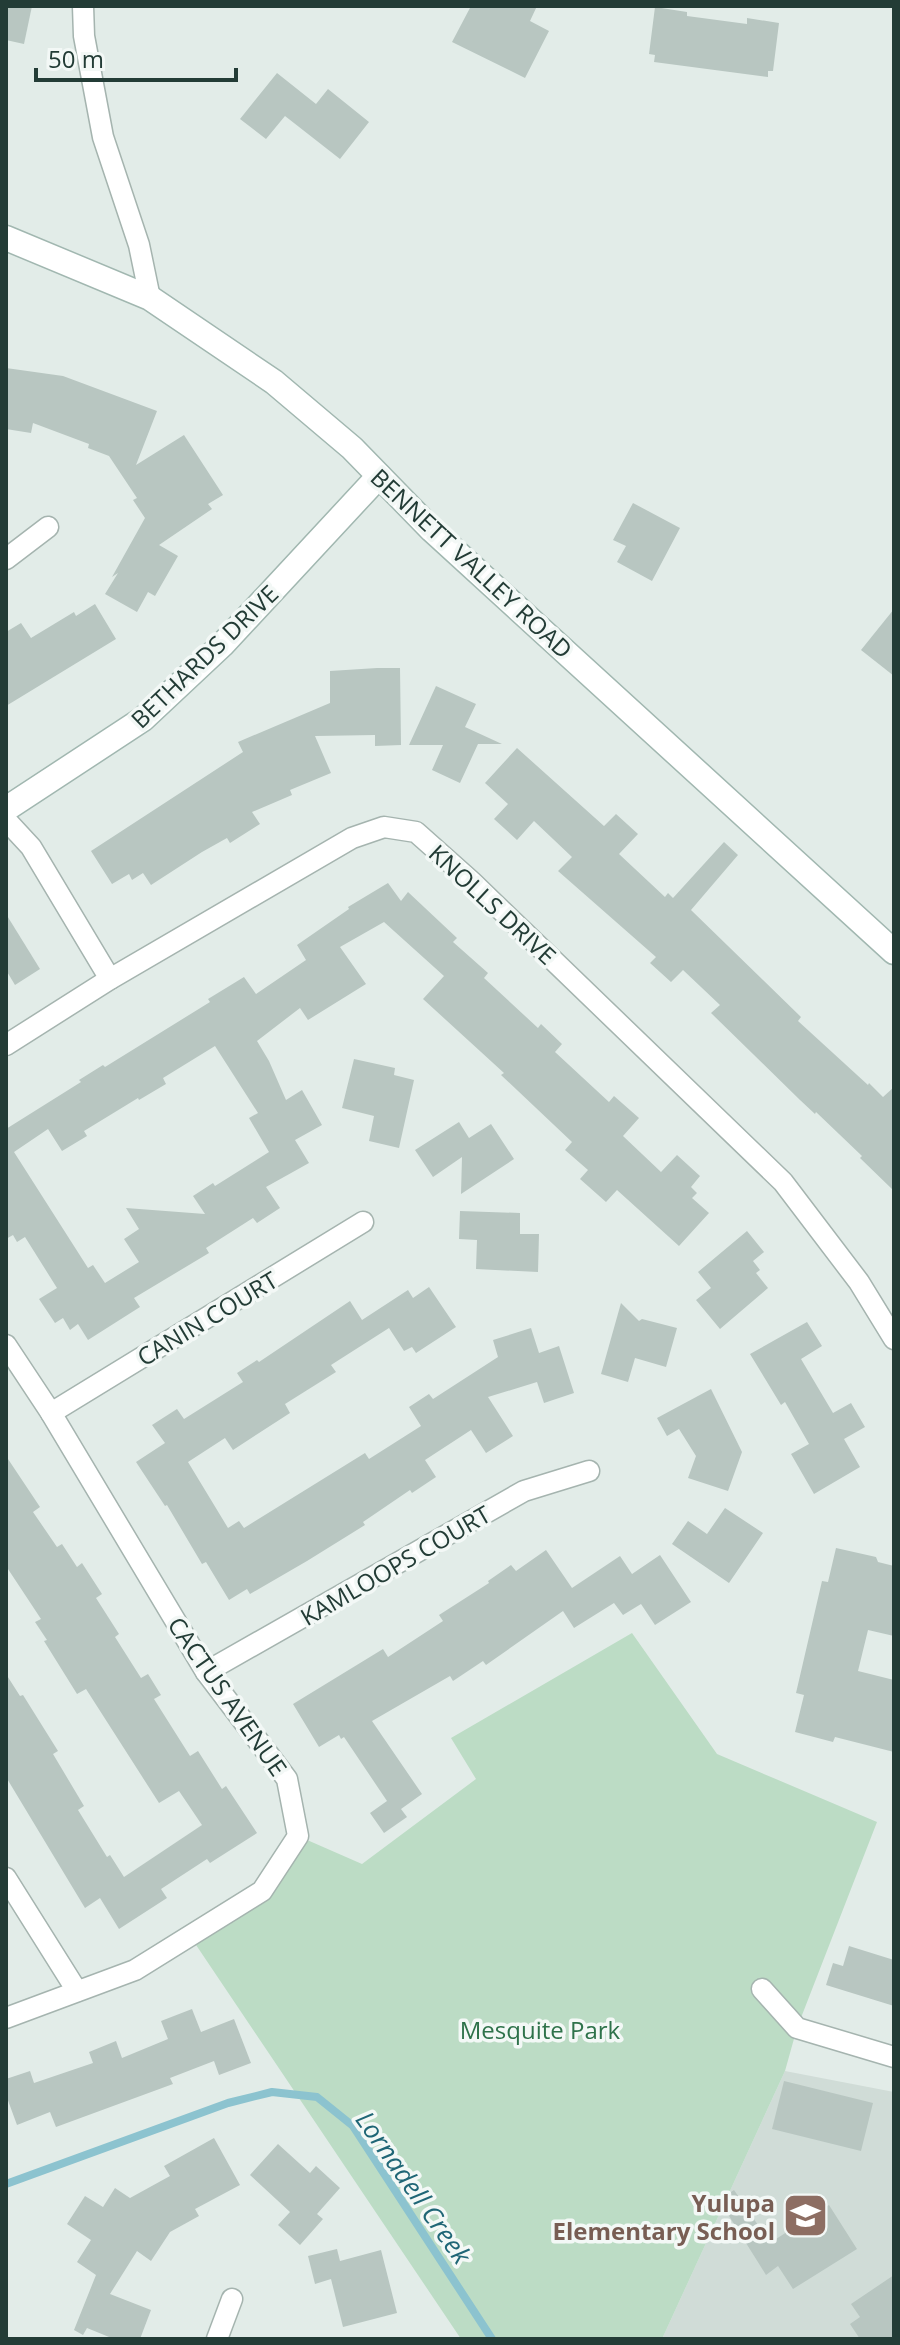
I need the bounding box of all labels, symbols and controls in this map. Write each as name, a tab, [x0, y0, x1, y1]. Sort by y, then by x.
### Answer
scale bar	[36, 32, 236, 82]
text: 50 m	[48, 42, 104, 75]
street label: BENNETT VALLEY ROAD	[364, 461, 580, 665]
street label: BETHARDS DRIVE	[123, 577, 285, 735]
street label: KNOLLS DRIVE	[422, 837, 564, 971]
street label: CANIN COURT	[130, 1263, 284, 1373]
street label: KAMLOOPS COURT	[294, 1497, 496, 1633]
street label: CACTUS AVENUE	[161, 1610, 295, 1782]
park label: Mesquite Park	[460, 2013, 621, 2046]
water label: Lornadell Creek	[348, 2103, 481, 2272]
place label: Yulupa Elementary School	[552, 2186, 775, 2247]
school or university icon: Yulupa Elementary School	[782, 2192, 830, 2240]

